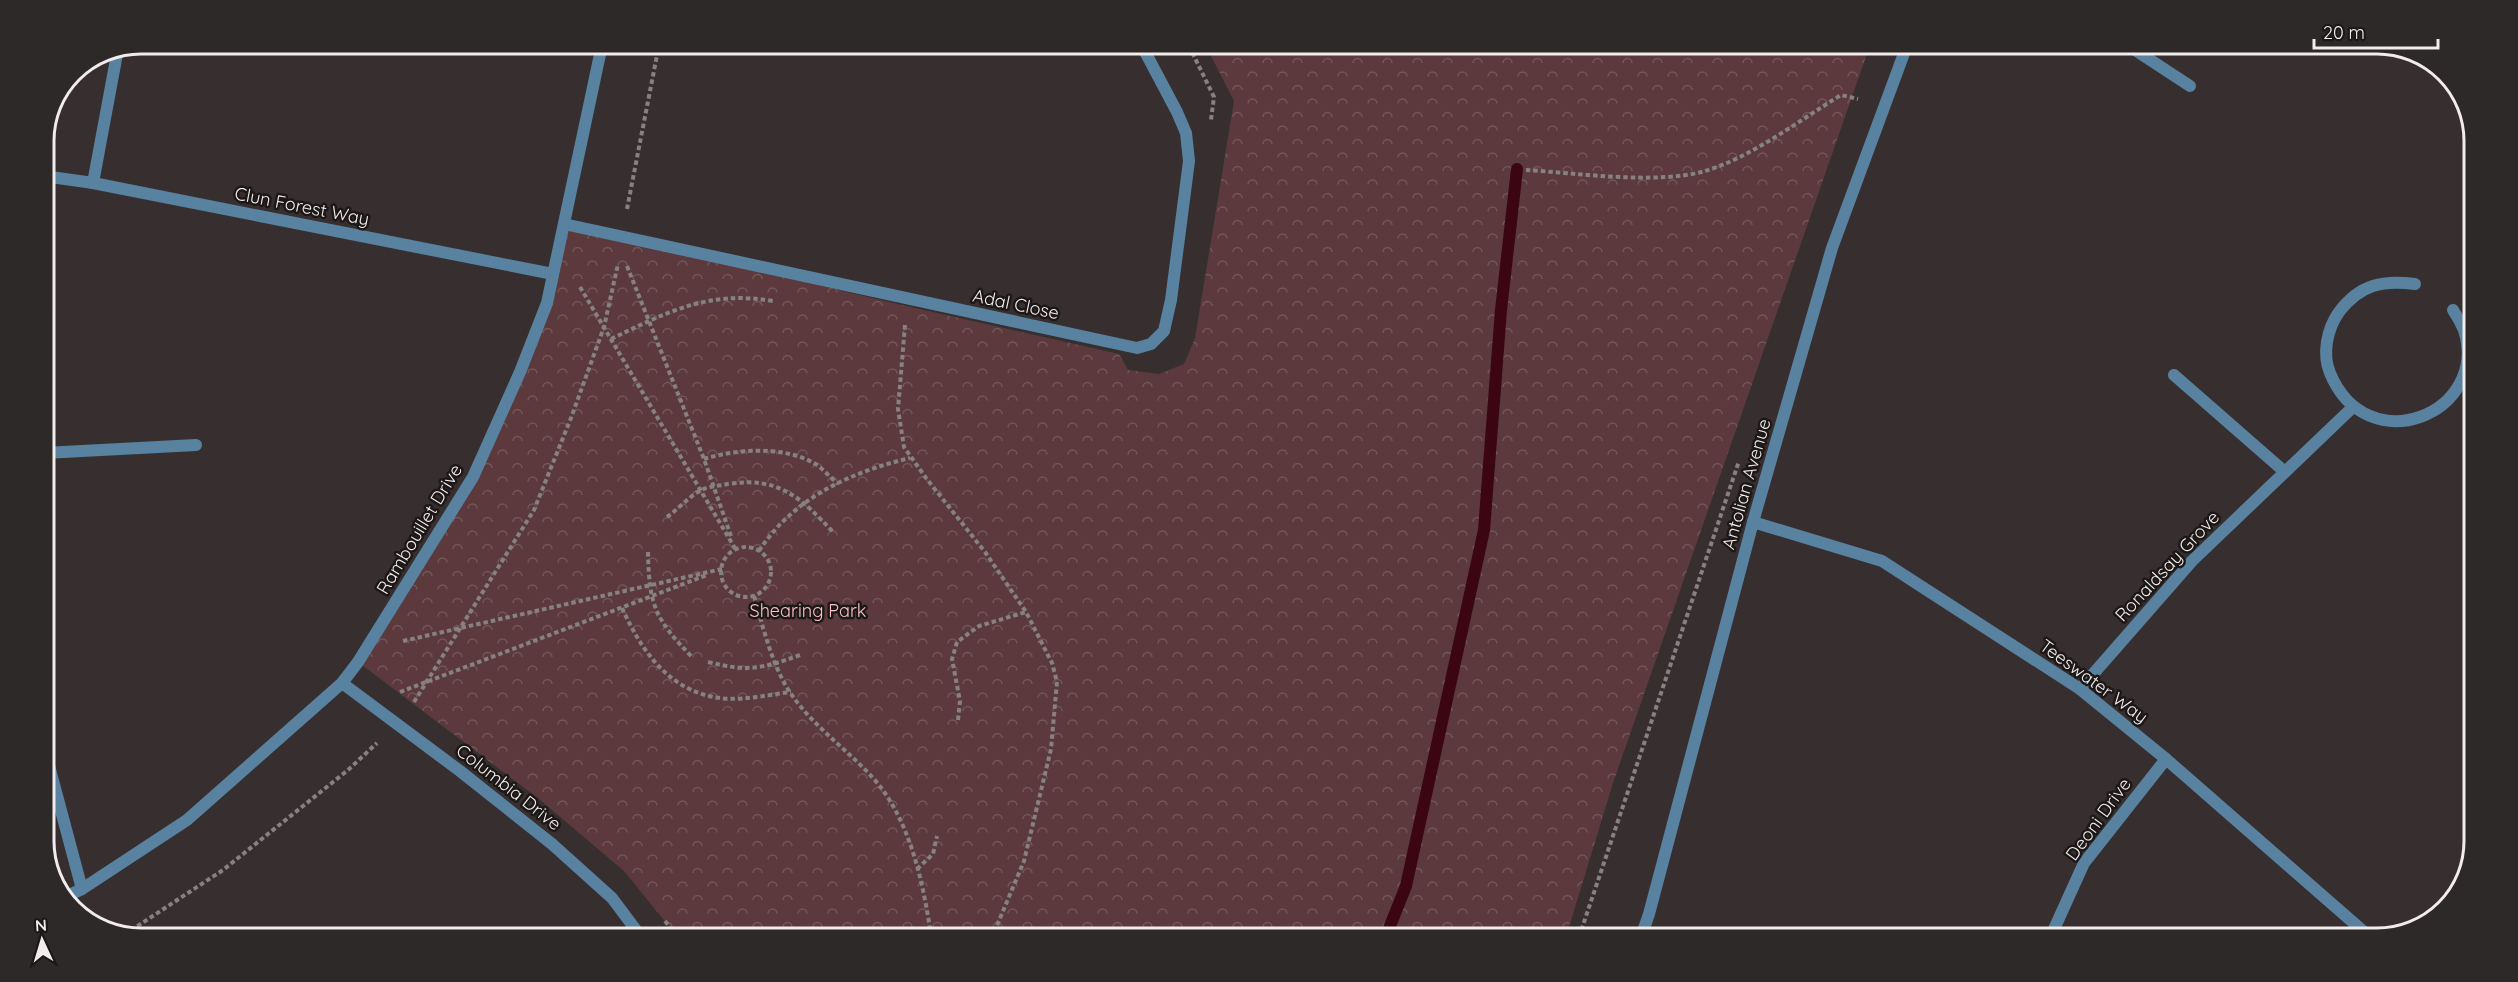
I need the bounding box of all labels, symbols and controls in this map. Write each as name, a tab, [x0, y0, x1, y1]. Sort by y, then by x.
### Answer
scale bar	[2314, 12, 2438, 50]
text: 20 m	[2323, 21, 2365, 44]
street label: Clun Forest Way	[233, 182, 371, 230]
street label: Adal Close	[971, 284, 1061, 324]
street label: Antolian Avenue	[1716, 416, 1776, 552]
street label: Rambouillet Drive	[371, 460, 467, 598]
street label: Ronaldsay Grove	[2110, 506, 2224, 626]
park label: Shearing Park	[750, 599, 866, 622]
street label: Teeswater Way	[2035, 634, 2153, 728]
street label: Columbia Drive	[452, 739, 566, 835]
street label: Deoni Drive	[2060, 773, 2136, 865]
north arrow	[12, 910, 72, 970]
text: N	[34, 915, 48, 935]

